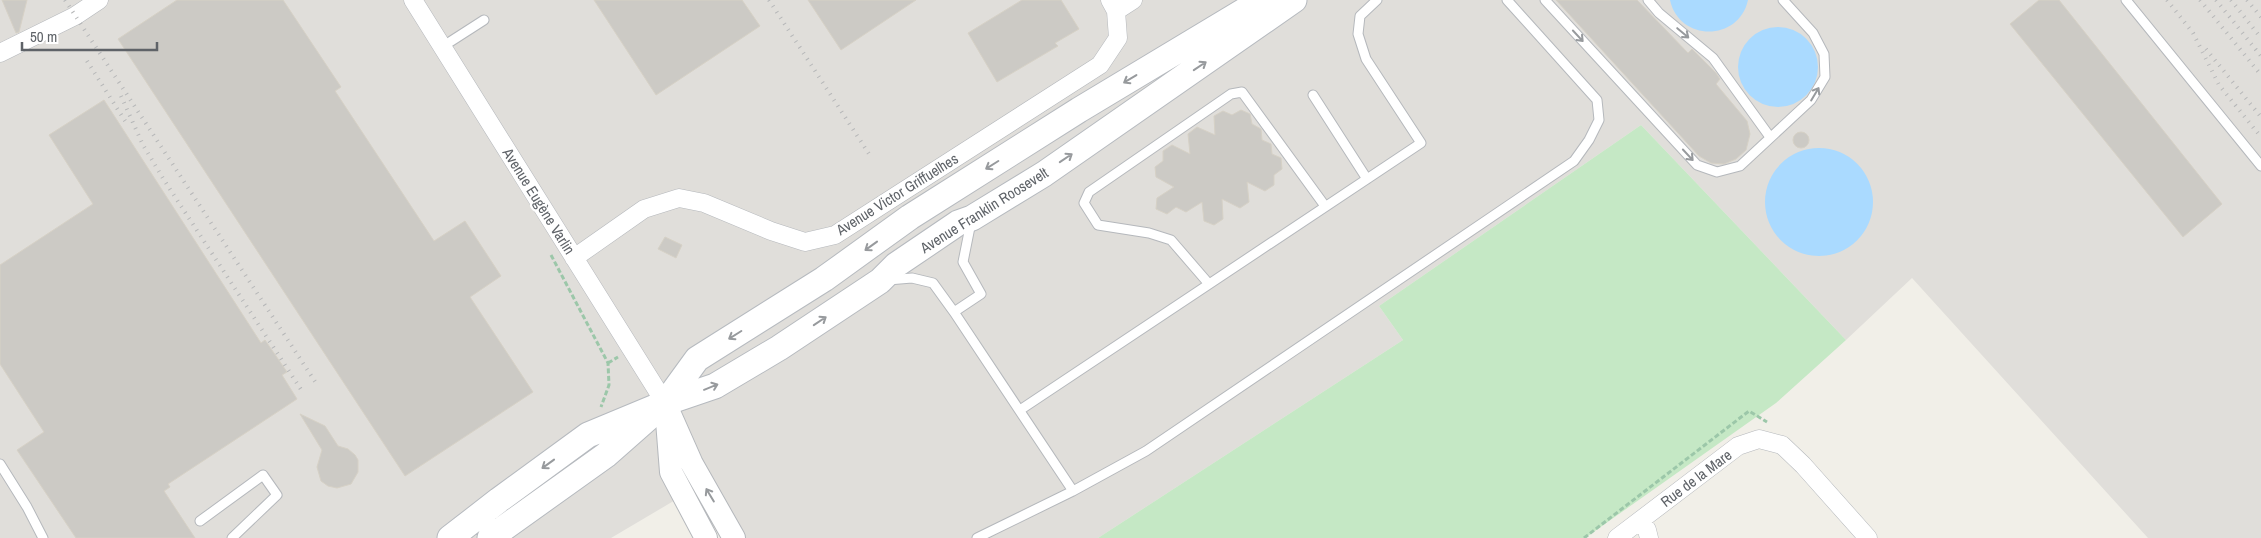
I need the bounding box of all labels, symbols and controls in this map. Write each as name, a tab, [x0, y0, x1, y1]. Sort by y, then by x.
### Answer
scale bar	[22, 20, 158, 52]
text: 50 m	[30, 26, 57, 47]
one-way arrow	[1677, 28, 1690, 39]
one-way arrow	[1572, 29, 1584, 42]
one-way arrow	[1193, 61, 1207, 71]
one-way arrow	[1124, 75, 1138, 85]
one-way arrow	[1810, 87, 1820, 101]
street label: Avenue Eugène Varlin	[497, 143, 580, 258]
street label: Avenue Victor Griffuelhes	[831, 148, 962, 241]
one-way arrow	[1682, 149, 1694, 161]
one-way arrow	[1059, 153, 1073, 163]
one-way arrow	[986, 160, 1000, 170]
street label: Avenue Franklin Roosevelt	[915, 162, 1053, 259]
one-way arrow	[864, 241, 878, 251]
one-way arrow	[813, 316, 827, 326]
one-way arrow	[728, 330, 742, 340]
one-way arrow	[703, 382, 718, 391]
street label: Rue de la Mare	[1656, 444, 1736, 512]
one-way arrow	[542, 459, 556, 469]
one-way arrow	[705, 489, 715, 503]

